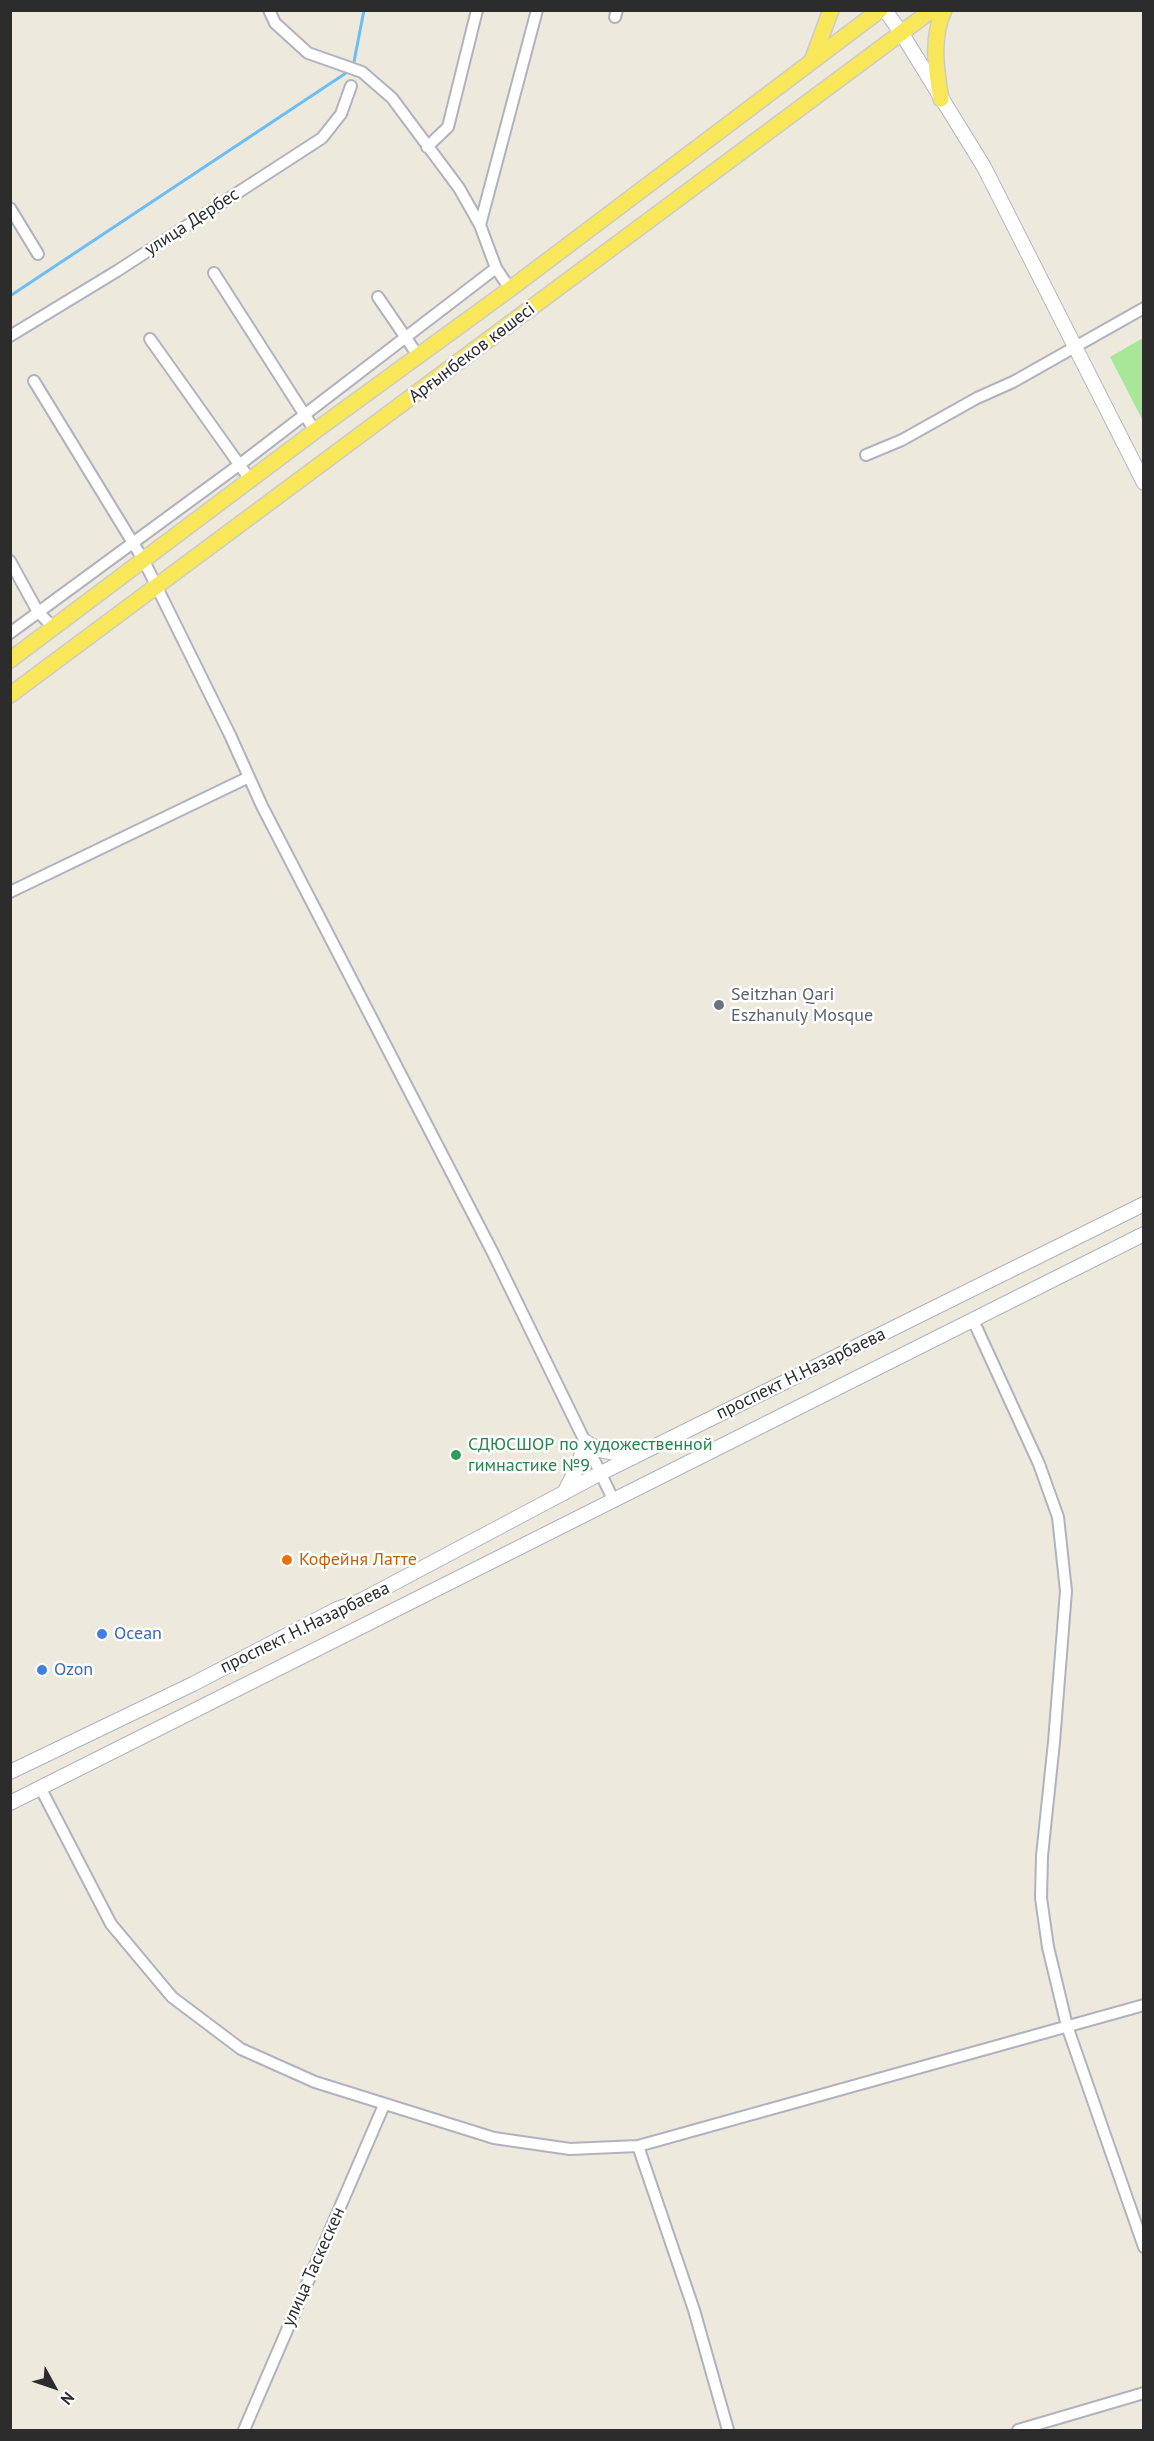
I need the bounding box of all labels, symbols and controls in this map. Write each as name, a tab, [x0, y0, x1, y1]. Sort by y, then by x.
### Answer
street label: улица Дербес	[141, 184, 243, 260]
street label: Арғынбеков көшесі	[405, 298, 539, 408]
place label: Seitzhan Qari Eszhanuly Mosque	[731, 984, 873, 1026]
marker: Seitzhan Qari Eszhanuly Mosque	[712, 998, 726, 1012]
street label: проспект Н.Назарбаева	[713, 1324, 889, 1424]
place label: СДЮСШОР по художественной гимнастике №9	[468, 1434, 713, 1476]
marker: СДЮСШОР по художественной гимнастике №9	[449, 1448, 463, 1462]
place label: Кофейня Латте	[299, 1549, 417, 1571]
marker: Кофейня Латте	[280, 1553, 294, 1567]
street label: проспект Н.Назарбаева	[217, 1578, 393, 1678]
place label: Ocean	[114, 1623, 162, 1645]
marker: Ocean	[95, 1627, 109, 1641]
place label: Ozon	[54, 1659, 93, 1681]
marker: Ozon	[35, 1663, 49, 1677]
street label: улица Таскескен	[278, 2204, 350, 2330]
north arrow	[24, 2357, 84, 2417]
text: N	[57, 2388, 79, 2409]

